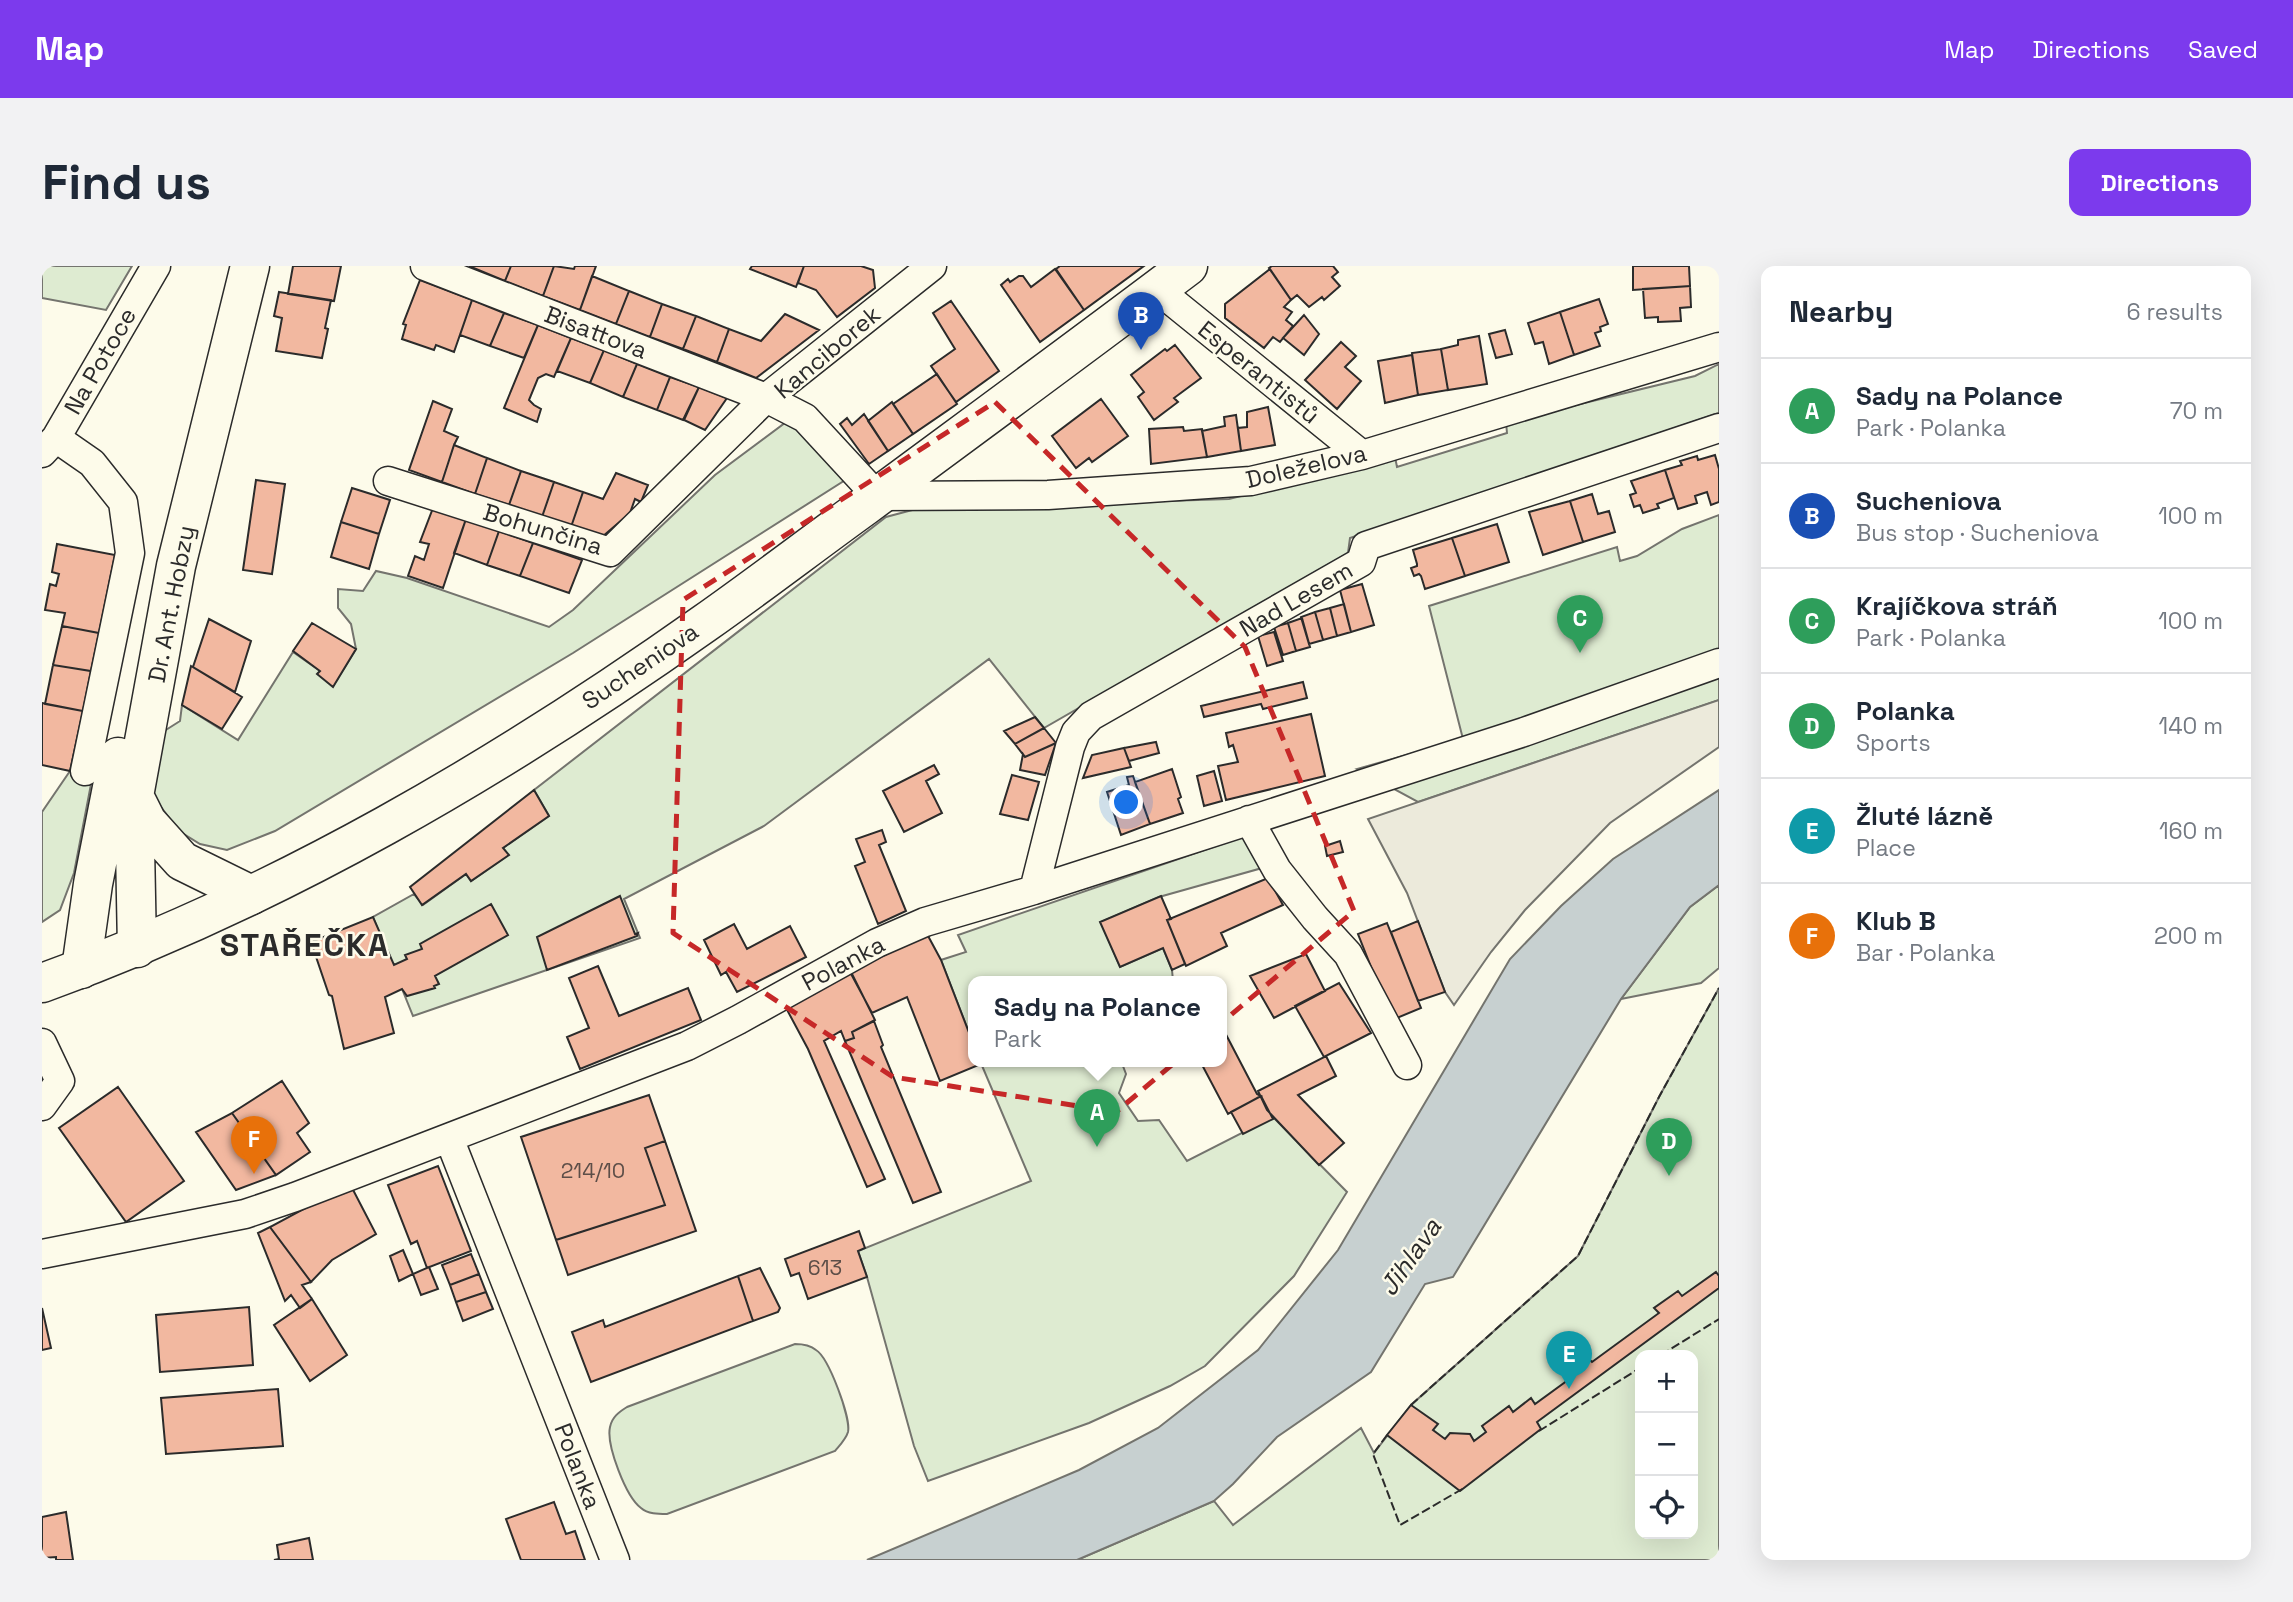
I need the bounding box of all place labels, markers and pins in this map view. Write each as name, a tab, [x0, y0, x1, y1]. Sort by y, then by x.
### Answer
pin: B	[1118, 292, 1164, 350]
pin: C	[1557, 595, 1603, 653]
pin: A	[1074, 1089, 1120, 1147]
pin: F	[231, 1116, 277, 1174]
pin: D	[1646, 1118, 1692, 1176]
pin: E	[1546, 1331, 1592, 1389]

